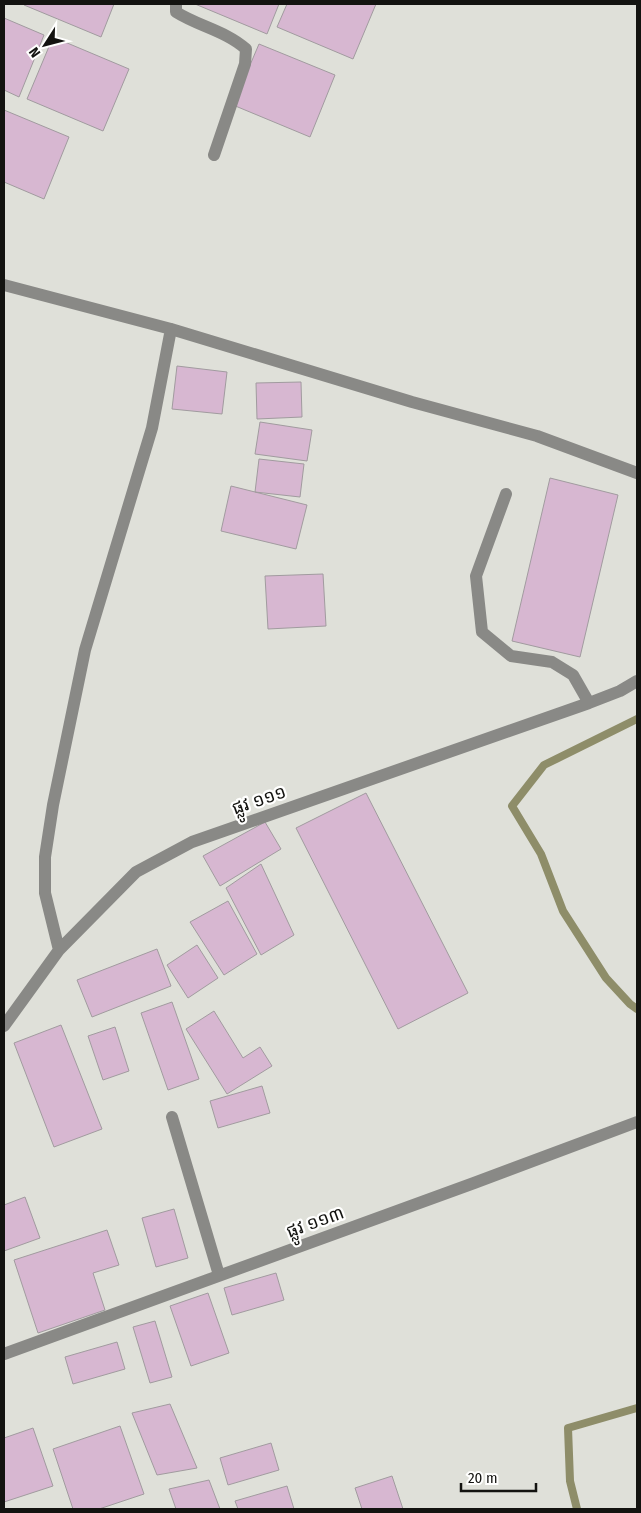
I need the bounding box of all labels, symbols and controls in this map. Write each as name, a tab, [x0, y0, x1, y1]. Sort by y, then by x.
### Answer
north arrow	[20, 20, 70, 70]
text: N	[26, 44, 44, 61]
street label: ផ្លូវ ១១១	[229, 781, 291, 825]
street label: ផ្លូវ ១១៣	[283, 1201, 349, 1248]
scale bar	[461, 1460, 536, 1492]
text: 20 m	[468, 1469, 498, 1487]

